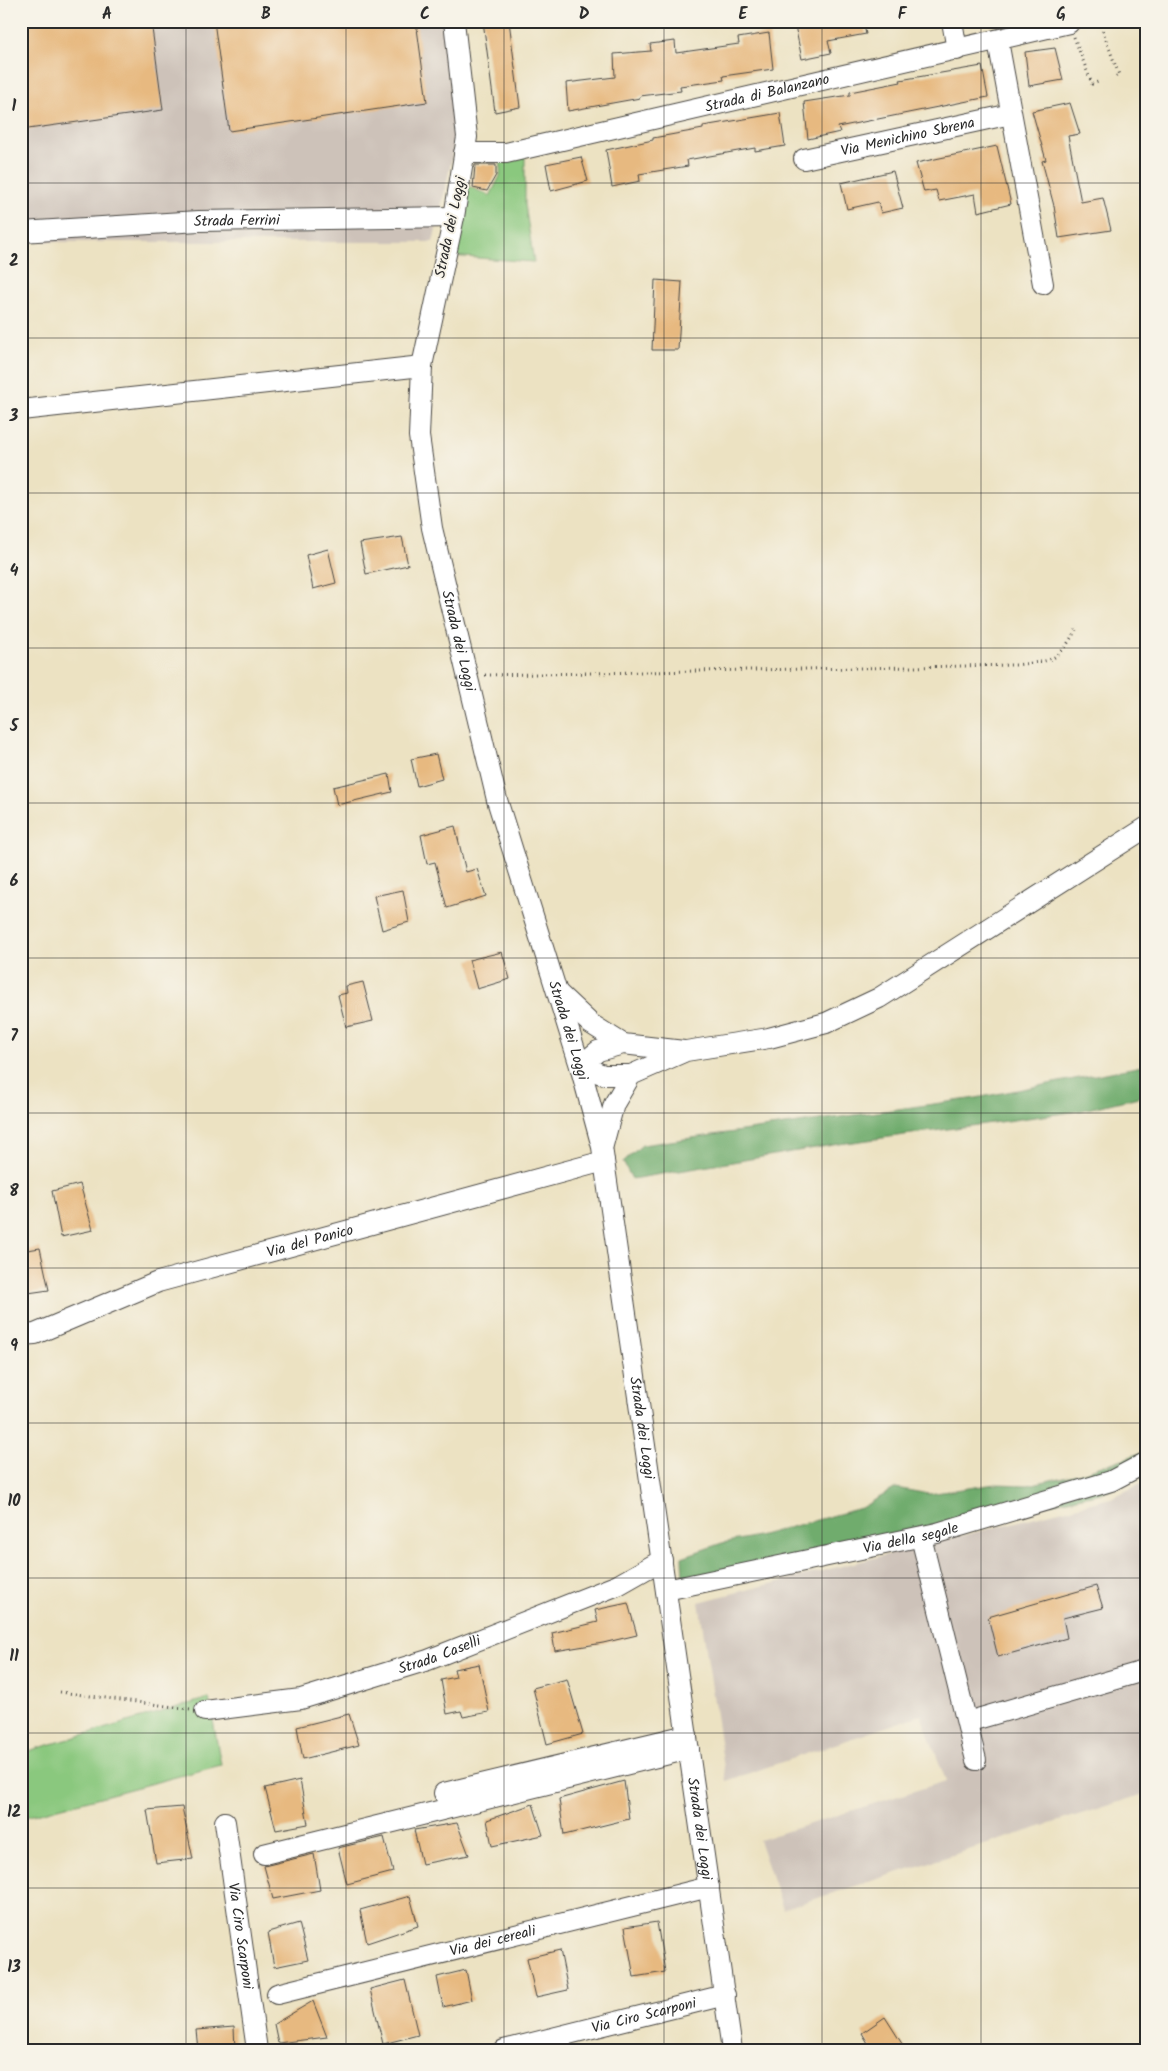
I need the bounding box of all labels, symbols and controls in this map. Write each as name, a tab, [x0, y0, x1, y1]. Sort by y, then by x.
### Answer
text: A	[102, 2, 112, 27]
text: B	[261, 2, 271, 27]
text: C	[420, 2, 430, 27]
text: D	[579, 2, 590, 27]
text: E	[739, 2, 749, 27]
text: F	[898, 2, 908, 27]
text: G	[1056, 2, 1066, 27]
street label: Strada di Balanzano	[703, 68, 832, 120]
text: 1	[12, 94, 17, 119]
street label: Via Menichino Sbrena	[839, 111, 977, 164]
street label: Strada dei Loggi	[429, 173, 474, 280]
street label: Strada Ferrini	[193, 209, 281, 234]
text: 2	[9, 249, 19, 274]
text: 3	[9, 404, 19, 429]
text: 4	[10, 559, 19, 584]
street label: Strada dei Loggi	[434, 588, 482, 695]
text: 5	[9, 714, 20, 739]
text: 6	[10, 869, 19, 894]
street label: Strada dei Loggi	[541, 978, 595, 1084]
text: 7	[10, 1024, 18, 1049]
text: 8	[9, 1179, 19, 1204]
street label: Via del Panico	[264, 1218, 356, 1265]
text: 9	[10, 1334, 18, 1359]
street label: Strada dei Loggi	[622, 1375, 661, 1482]
text: 10	[7, 1489, 21, 1514]
street label: Via della segale	[861, 1516, 962, 1561]
street label: Strada Caselli	[395, 1629, 486, 1681]
text: 11	[9, 1644, 19, 1669]
street label: Strada dei Loggi	[680, 1776, 719, 1883]
text: 12	[7, 1800, 21, 1825]
street label: Via Ciro Scarponi	[221, 1881, 260, 1992]
street label: Via dei cereali	[447, 1919, 540, 1964]
text: 13	[7, 1955, 21, 1980]
street label: Via Ciro Scarponi	[589, 1991, 700, 2041]

